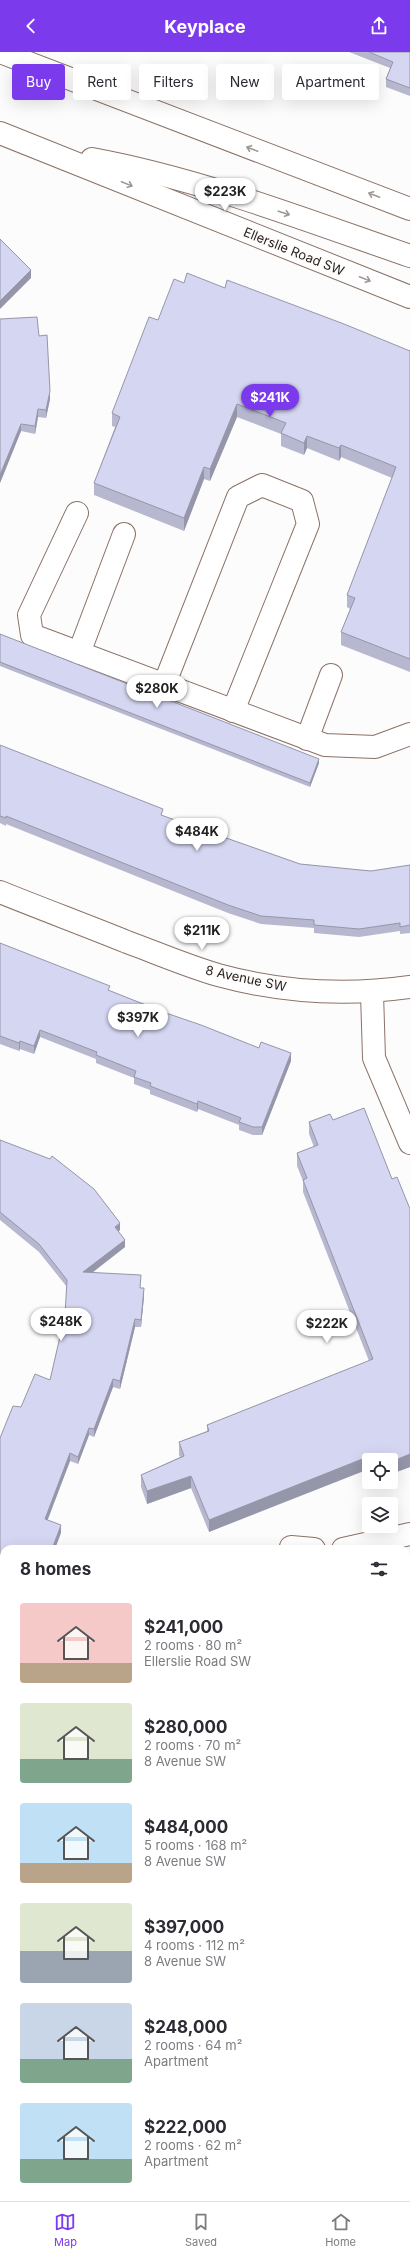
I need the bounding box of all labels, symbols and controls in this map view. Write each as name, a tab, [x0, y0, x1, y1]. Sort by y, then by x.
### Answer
icon: back	[20, 15, 42, 37]
icon: share	[368, 15, 390, 37]
text: Keyplace	[164, 16, 246, 37]
chip: Buy	[12, 64, 65, 100]
chip: Rent	[73, 64, 131, 100]
chip: Filters	[139, 64, 208, 100]
chip: New	[216, 64, 274, 100]
chip: Apartment	[282, 64, 379, 100]
one-way arrow	[247, 144, 259, 152]
pin: $223K	[197, 178, 253, 212]
one-way arrow	[121, 180, 133, 188]
text: $223K	[204, 183, 246, 199]
one-way arrow	[368, 191, 380, 199]
one-way arrow	[277, 210, 290, 217]
street label: Ellerslie Road SW	[241, 224, 347, 279]
one-way arrow	[358, 276, 370, 284]
pin: $241K	[242, 384, 298, 418]
text: $241K	[250, 389, 290, 405]
pin: $280K	[129, 675, 185, 709]
text: $280K	[135, 680, 179, 696]
pin: $484K	[169, 818, 225, 852]
text: $484K	[175, 823, 219, 839]
pin: $211K	[174, 917, 230, 951]
text: $211K	[183, 922, 221, 938]
street label: 8 Avenue SW	[204, 962, 288, 994]
pin: $397K	[110, 1004, 166, 1038]
text: $397K	[117, 1009, 159, 1025]
pin: $248K	[33, 1308, 89, 1342]
pin: $222K	[299, 1310, 355, 1344]
text: $248K	[39, 1313, 83, 1329]
text: $222K	[306, 1315, 348, 1331]
map controls	[362, 1453, 398, 1533]
button: locate	[362, 1453, 398, 1489]
button: layers	[362, 1497, 398, 1533]
icon: filters	[368, 1558, 390, 1580]
text: 8 homes	[20, 1559, 91, 1579]
text: $241,000	[144, 1617, 223, 1637]
icon: home	[52, 1619, 100, 1667]
text: 2 rooms · 80 m²	[144, 1637, 242, 1653]
text: Ellerslie Road SW	[144, 1653, 251, 1669]
text: $280,000	[144, 1717, 227, 1737]
icon: home	[52, 1719, 100, 1767]
text: 2 rooms · 70 m²	[144, 1737, 241, 1753]
text: 8 Avenue SW	[144, 1753, 226, 1769]
text: $484,000	[144, 1817, 228, 1837]
icon: home	[52, 1819, 100, 1867]
text: 5 rooms · 168 m²	[144, 1837, 247, 1853]
text: 8 Avenue SW	[144, 1853, 226, 1869]
text: $397,000	[144, 1917, 224, 1937]
icon: home	[52, 1919, 100, 1967]
text: 4 rooms · 112 m²	[144, 1937, 245, 1953]
text: 8 Avenue SW	[144, 1953, 226, 1969]
text: $248,000	[144, 2017, 227, 2037]
icon: home	[52, 2019, 100, 2067]
text: 2 rooms · 64 m²	[144, 2037, 242, 2053]
text: Apartment	[144, 2053, 209, 2069]
text: $222,000	[144, 2117, 227, 2137]
icon: home	[52, 2119, 100, 2167]
text: 2 rooms · 62 m²	[144, 2137, 242, 2153]
text: Apartment	[144, 2153, 209, 2169]
tab: Map	[54, 2211, 77, 2249]
tab: Saved	[185, 2211, 217, 2249]
tab: Home	[325, 2211, 356, 2249]

